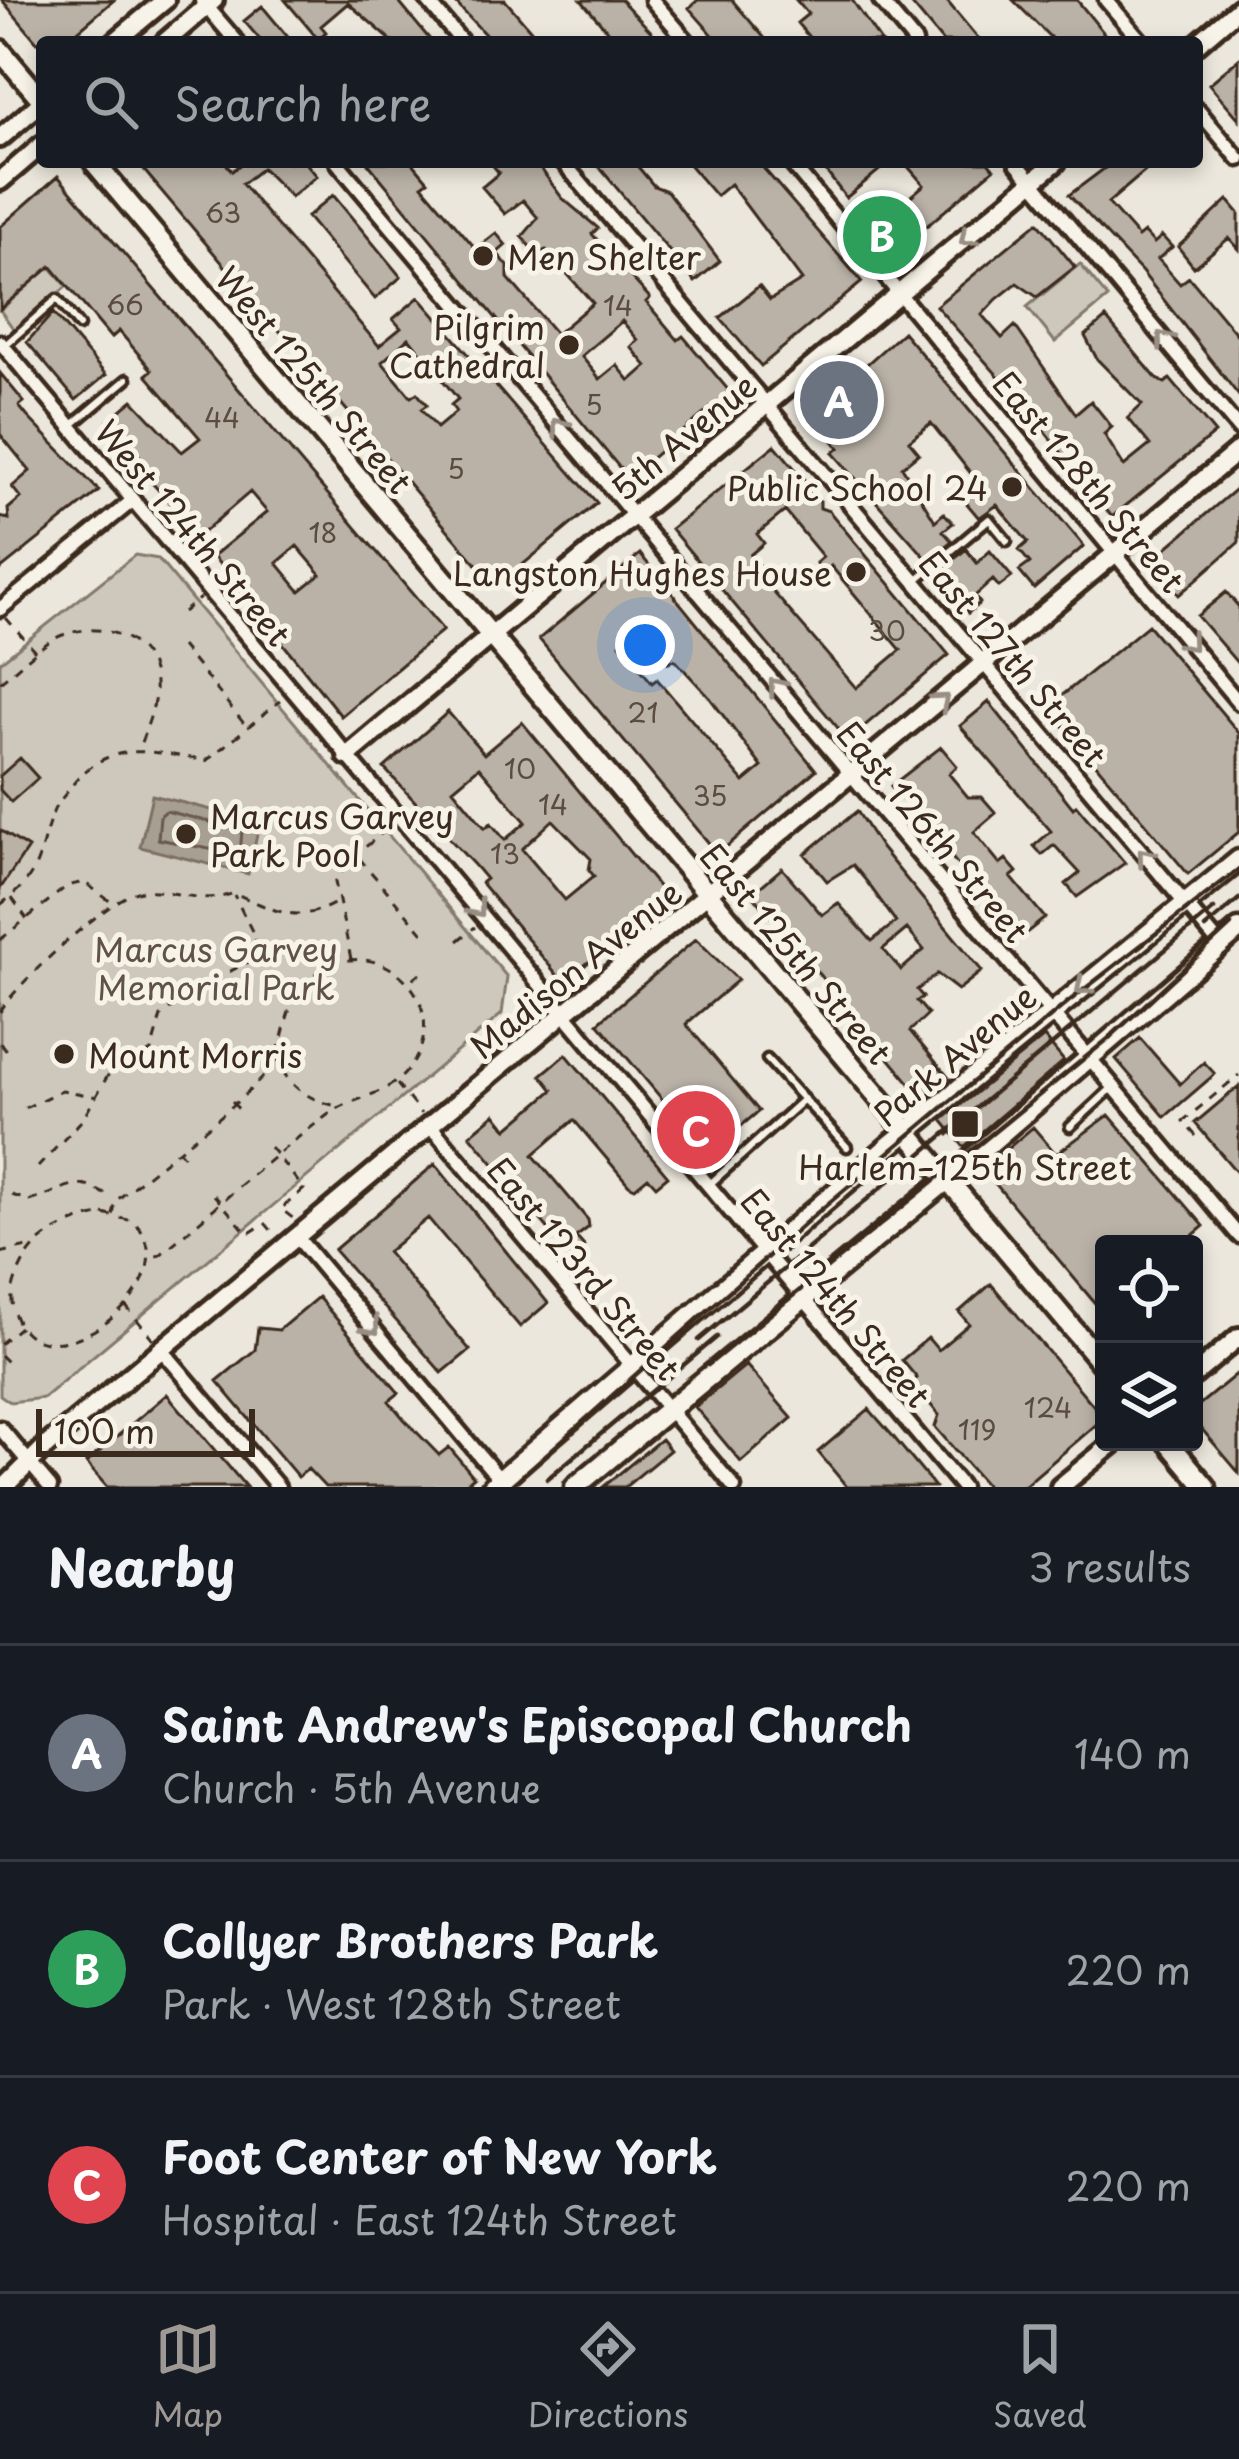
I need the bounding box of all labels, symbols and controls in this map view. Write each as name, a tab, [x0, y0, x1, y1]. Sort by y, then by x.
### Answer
search box	[36, 36, 1203, 168]
text: Search here	[174, 68, 431, 136]
icon: search	[78, 69, 144, 135]
pin: B	[843, 190, 921, 280]
house number: 63	[205, 191, 241, 232]
one-way arrow	[959, 223, 981, 245]
place label: Men Shelter	[507, 231, 701, 281]
marker: Men Shelter	[470, 243, 496, 269]
street label: West 125th Street	[205, 254, 425, 504]
house number: 66	[106, 283, 144, 324]
house number: 14	[603, 284, 633, 325]
place label: Pilgrim Cathedral	[389, 301, 545, 389]
one-way arrow	[1156, 331, 1178, 353]
marker: Pilgrim Cathedral	[556, 332, 582, 358]
pin: A	[800, 355, 878, 445]
street label: East 128th Street	[982, 359, 1198, 603]
street label: 5th Avenue	[599, 360, 767, 512]
house number: 5	[585, 383, 603, 424]
house number: 44	[204, 396, 240, 437]
street label: West 124th Street	[84, 408, 304, 656]
one-way arrow	[551, 418, 573, 440]
house number: 5	[447, 447, 465, 488]
place label: Public School 24	[727, 462, 988, 512]
marker: Public School 24	[999, 474, 1025, 500]
house number: 18	[309, 511, 338, 552]
street label: East 127th Street	[908, 539, 1120, 777]
place label: Langston Hughes House	[453, 547, 832, 597]
marker: Langston Hughes House	[843, 559, 869, 585]
house number: 30	[868, 609, 906, 650]
your location	[615, 615, 675, 675]
one-way arrow	[1174, 629, 1196, 651]
one-way arrow	[769, 678, 791, 700]
house number: 21	[627, 691, 659, 732]
one-way arrow	[927, 693, 949, 715]
street label: East 126th Street	[826, 709, 1042, 953]
house number: 10	[504, 747, 536, 788]
house number: 35	[693, 774, 727, 815]
house number: 14	[538, 783, 568, 824]
place label: Marcus Garvey Park Pool	[210, 790, 454, 878]
marker: Marcus Garvey Park Pool	[173, 821, 199, 847]
street label: East 125th Street	[689, 831, 905, 1075]
house number: 13	[490, 832, 520, 873]
one-way arrow	[1138, 848, 1159, 870]
street label: Madison Avenue	[458, 867, 692, 1069]
one-way arrow	[462, 895, 484, 917]
park label: Marcus Garvey Memorial Park	[94, 923, 338, 1011]
street label: Park Avenue	[862, 971, 1046, 1137]
one-way arrow	[1075, 972, 1097, 994]
place label: Mount Morris	[88, 1029, 302, 1079]
marker: Mount Morris	[51, 1041, 77, 1067]
pin: C	[657, 1085, 735, 1175]
marker: Harlem–125th Street	[949, 1108, 981, 1140]
place label: Harlem–125th Street	[798, 1141, 1132, 1191]
street label: East 123rd Street	[477, 1146, 693, 1390]
street label: East 124th Street	[730, 1176, 944, 1418]
map controls	[1095, 1235, 1203, 1451]
button: locate	[1095, 1235, 1203, 1343]
one-way arrow	[357, 1313, 379, 1335]
button: layers	[1095, 1343, 1203, 1451]
house number: 124	[1024, 1386, 1072, 1427]
scale bar	[36, 1403, 255, 1456]
text: 100 m	[54, 1405, 155, 1455]
house number: 119	[958, 1408, 996, 1449]
text: Nearby	[48, 1527, 235, 1604]
text: 3 results	[1028, 1536, 1191, 1595]
text: Saint Andrew's Episcopal Church	[162, 1689, 912, 1757]
text: A	[72, 1723, 102, 1782]
text: 140 m	[1074, 1723, 1191, 1782]
text: Church · 5th Avenue	[162, 1757, 541, 1816]
text: Collyer Brothers Park	[162, 1905, 658, 1973]
text: B	[74, 1939, 100, 1998]
text: 220 m	[1066, 1939, 1191, 1998]
text: Park · West 128th Street	[162, 1973, 621, 2032]
text: Foot Center of New York	[162, 2121, 717, 2189]
text: C	[72, 2155, 102, 2214]
text: 220 m	[1066, 2155, 1191, 2214]
text: Hospital · East 124th Street	[162, 2189, 677, 2248]
tab: Map	[152, 2316, 223, 2438]
tab: Directions	[528, 2316, 688, 2438]
tab: Saved	[993, 2316, 1087, 2438]

